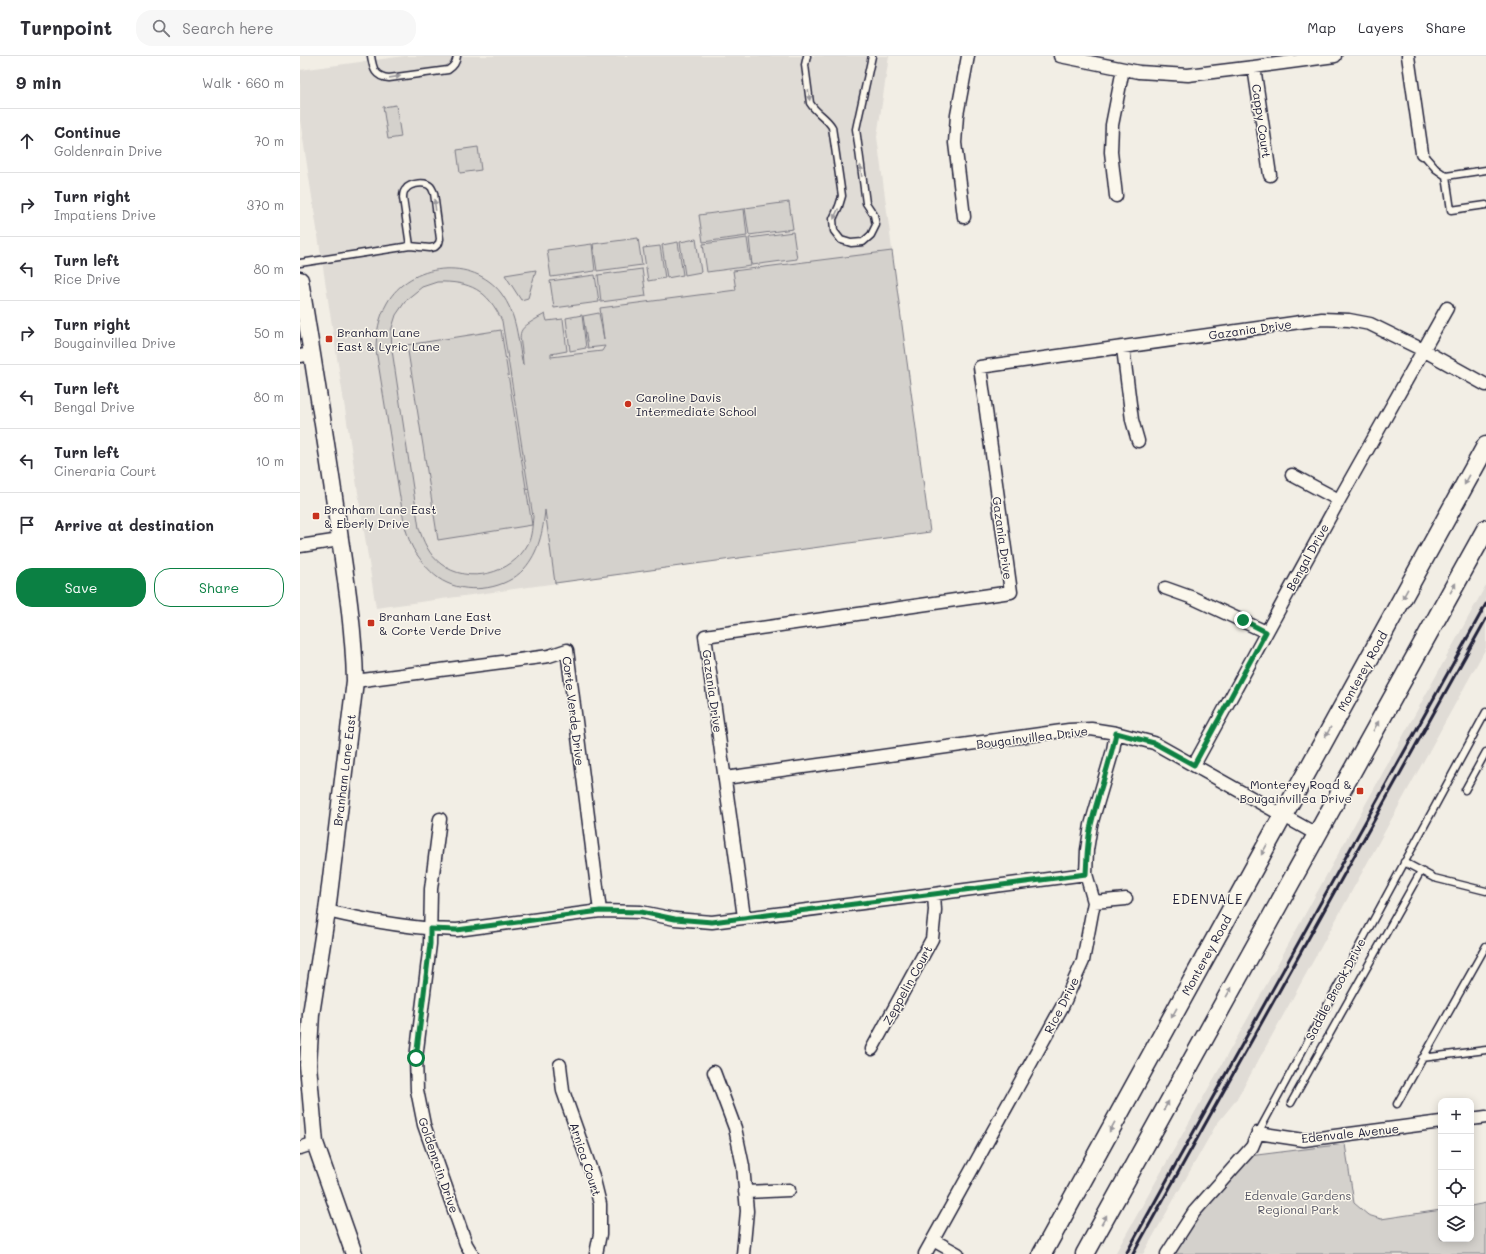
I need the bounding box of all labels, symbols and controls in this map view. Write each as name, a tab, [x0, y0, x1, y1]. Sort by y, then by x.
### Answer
search box	[136, 10, 416, 46]
text: Turnpoint	[20, 15, 112, 40]
icon: search	[150, 17, 172, 39]
text: Search here	[182, 18, 273, 38]
text: Map	[1307, 18, 1336, 37]
text: Layers	[1358, 18, 1404, 37]
text: Share	[1426, 18, 1466, 37]
text: 9 min	[16, 71, 61, 93]
text: Walk · 660 m	[202, 74, 284, 91]
one-way arrow	[389, 74, 401, 80]
street label: Cappy Court	[1249, 83, 1275, 159]
one-way arrow	[806, 89, 812, 101]
text: Continue	[54, 122, 121, 142]
icon: ahead	[16, 130, 38, 152]
text: 70 m	[254, 132, 284, 149]
text: Goldenrain Drive	[54, 142, 162, 159]
one-way arrow	[858, 165, 864, 177]
text: Turn right	[54, 186, 131, 206]
icon: right	[16, 194, 38, 216]
text: 370 m	[247, 196, 284, 213]
one-way arrow	[432, 199, 438, 211]
text: Impatiens Drive	[54, 206, 156, 223]
one-way arrow	[833, 208, 839, 219]
text: Turn left	[54, 250, 119, 270]
icon: left	[16, 258, 38, 280]
text: 80 m	[254, 260, 284, 277]
text: Rice Drive	[54, 270, 121, 287]
text: Turn right	[54, 314, 131, 334]
street label: Gazania Drive	[1207, 315, 1293, 343]
icon: right	[16, 322, 38, 344]
text: 50 m	[254, 324, 284, 341]
place label: Branham Lane East & Lyric Lane	[337, 324, 440, 354]
text: Bougainvillea Drive	[54, 334, 176, 351]
marker: Branham Lane East & Lyric Lane	[324, 334, 334, 344]
text: Turn left	[54, 378, 119, 398]
icon: left	[16, 386, 38, 408]
text: 80 m	[254, 388, 284, 405]
place label: Caroline Davis Intermediate School	[636, 389, 757, 419]
text: Bengal Drive	[54, 398, 135, 415]
marker: Caroline Davis Intermediate School	[623, 399, 633, 409]
text: Turn left	[54, 442, 119, 462]
icon: left	[16, 450, 38, 472]
text: 10 m	[256, 452, 284, 469]
text: Cineraria Court	[54, 462, 156, 479]
one-way arrow	[1464, 474, 1471, 486]
street label: Gazania Drive	[989, 495, 1017, 581]
place label: Branham Lane East & Eberly Drive	[324, 501, 436, 531]
marker: Branham Lane East & Eberly Drive	[311, 511, 321, 521]
icon: arrive	[16, 514, 38, 536]
text: Arrive at destination	[54, 515, 214, 535]
street label: Bengal Drive	[1282, 521, 1332, 593]
button: Save	[16, 568, 146, 607]
button: Share	[154, 568, 284, 607]
one-way arrow	[1450, 582, 1457, 594]
one-way arrow	[1401, 588, 1408, 600]
place label: Branham Lane East & Corte Verde Drive	[379, 608, 502, 638]
route end	[1234, 611, 1252, 629]
marker: Branham Lane East & Corte Verde Drive	[366, 618, 376, 628]
street label: Monterey Road	[1333, 628, 1391, 714]
street label: Gazania Drive	[699, 648, 727, 734]
street label: Corte Verde Drive	[559, 655, 589, 767]
street label: Branham Lane East	[329, 713, 359, 827]
one-way arrow	[1373, 720, 1380, 732]
street label: Bougainvillea Drive	[975, 722, 1089, 752]
one-way arrow	[1325, 727, 1332, 738]
place label: Monterey Road & Bougainvillea Drive	[1240, 776, 1352, 806]
marker: Monterey Road & Bougainvillea Drive	[1355, 786, 1365, 796]
one-way arrow	[1260, 844, 1267, 856]
district label: EDENVALE	[1172, 890, 1244, 907]
street label: Monterey Road	[1177, 912, 1235, 998]
street label: Saddle Brook Drive	[1301, 935, 1369, 1043]
street label: Zeppelin Court	[879, 942, 935, 1028]
street label: Rice Drive	[1040, 974, 1082, 1036]
one-way arrow	[1226, 986, 1233, 998]
one-way arrow	[1171, 1007, 1178, 1019]
route start	[407, 1049, 425, 1067]
map controls	[1438, 1098, 1474, 1242]
button: +	[1438, 1098, 1474, 1134]
one-way arrow	[1163, 1100, 1170, 1112]
street label: Goldenrain Drive	[415, 1115, 463, 1215]
street label: Arnica Court	[567, 1120, 605, 1198]
street label: Edenvale Avenue	[1300, 1120, 1400, 1146]
one-way arrow	[1109, 1121, 1115, 1133]
button: −	[1438, 1134, 1474, 1170]
button: locate	[1438, 1170, 1474, 1206]
park label: Edenvale Gardens Regional Park	[1245, 1187, 1351, 1217]
button: layers	[1438, 1206, 1474, 1242]
one-way arrow	[1100, 1214, 1107, 1226]

